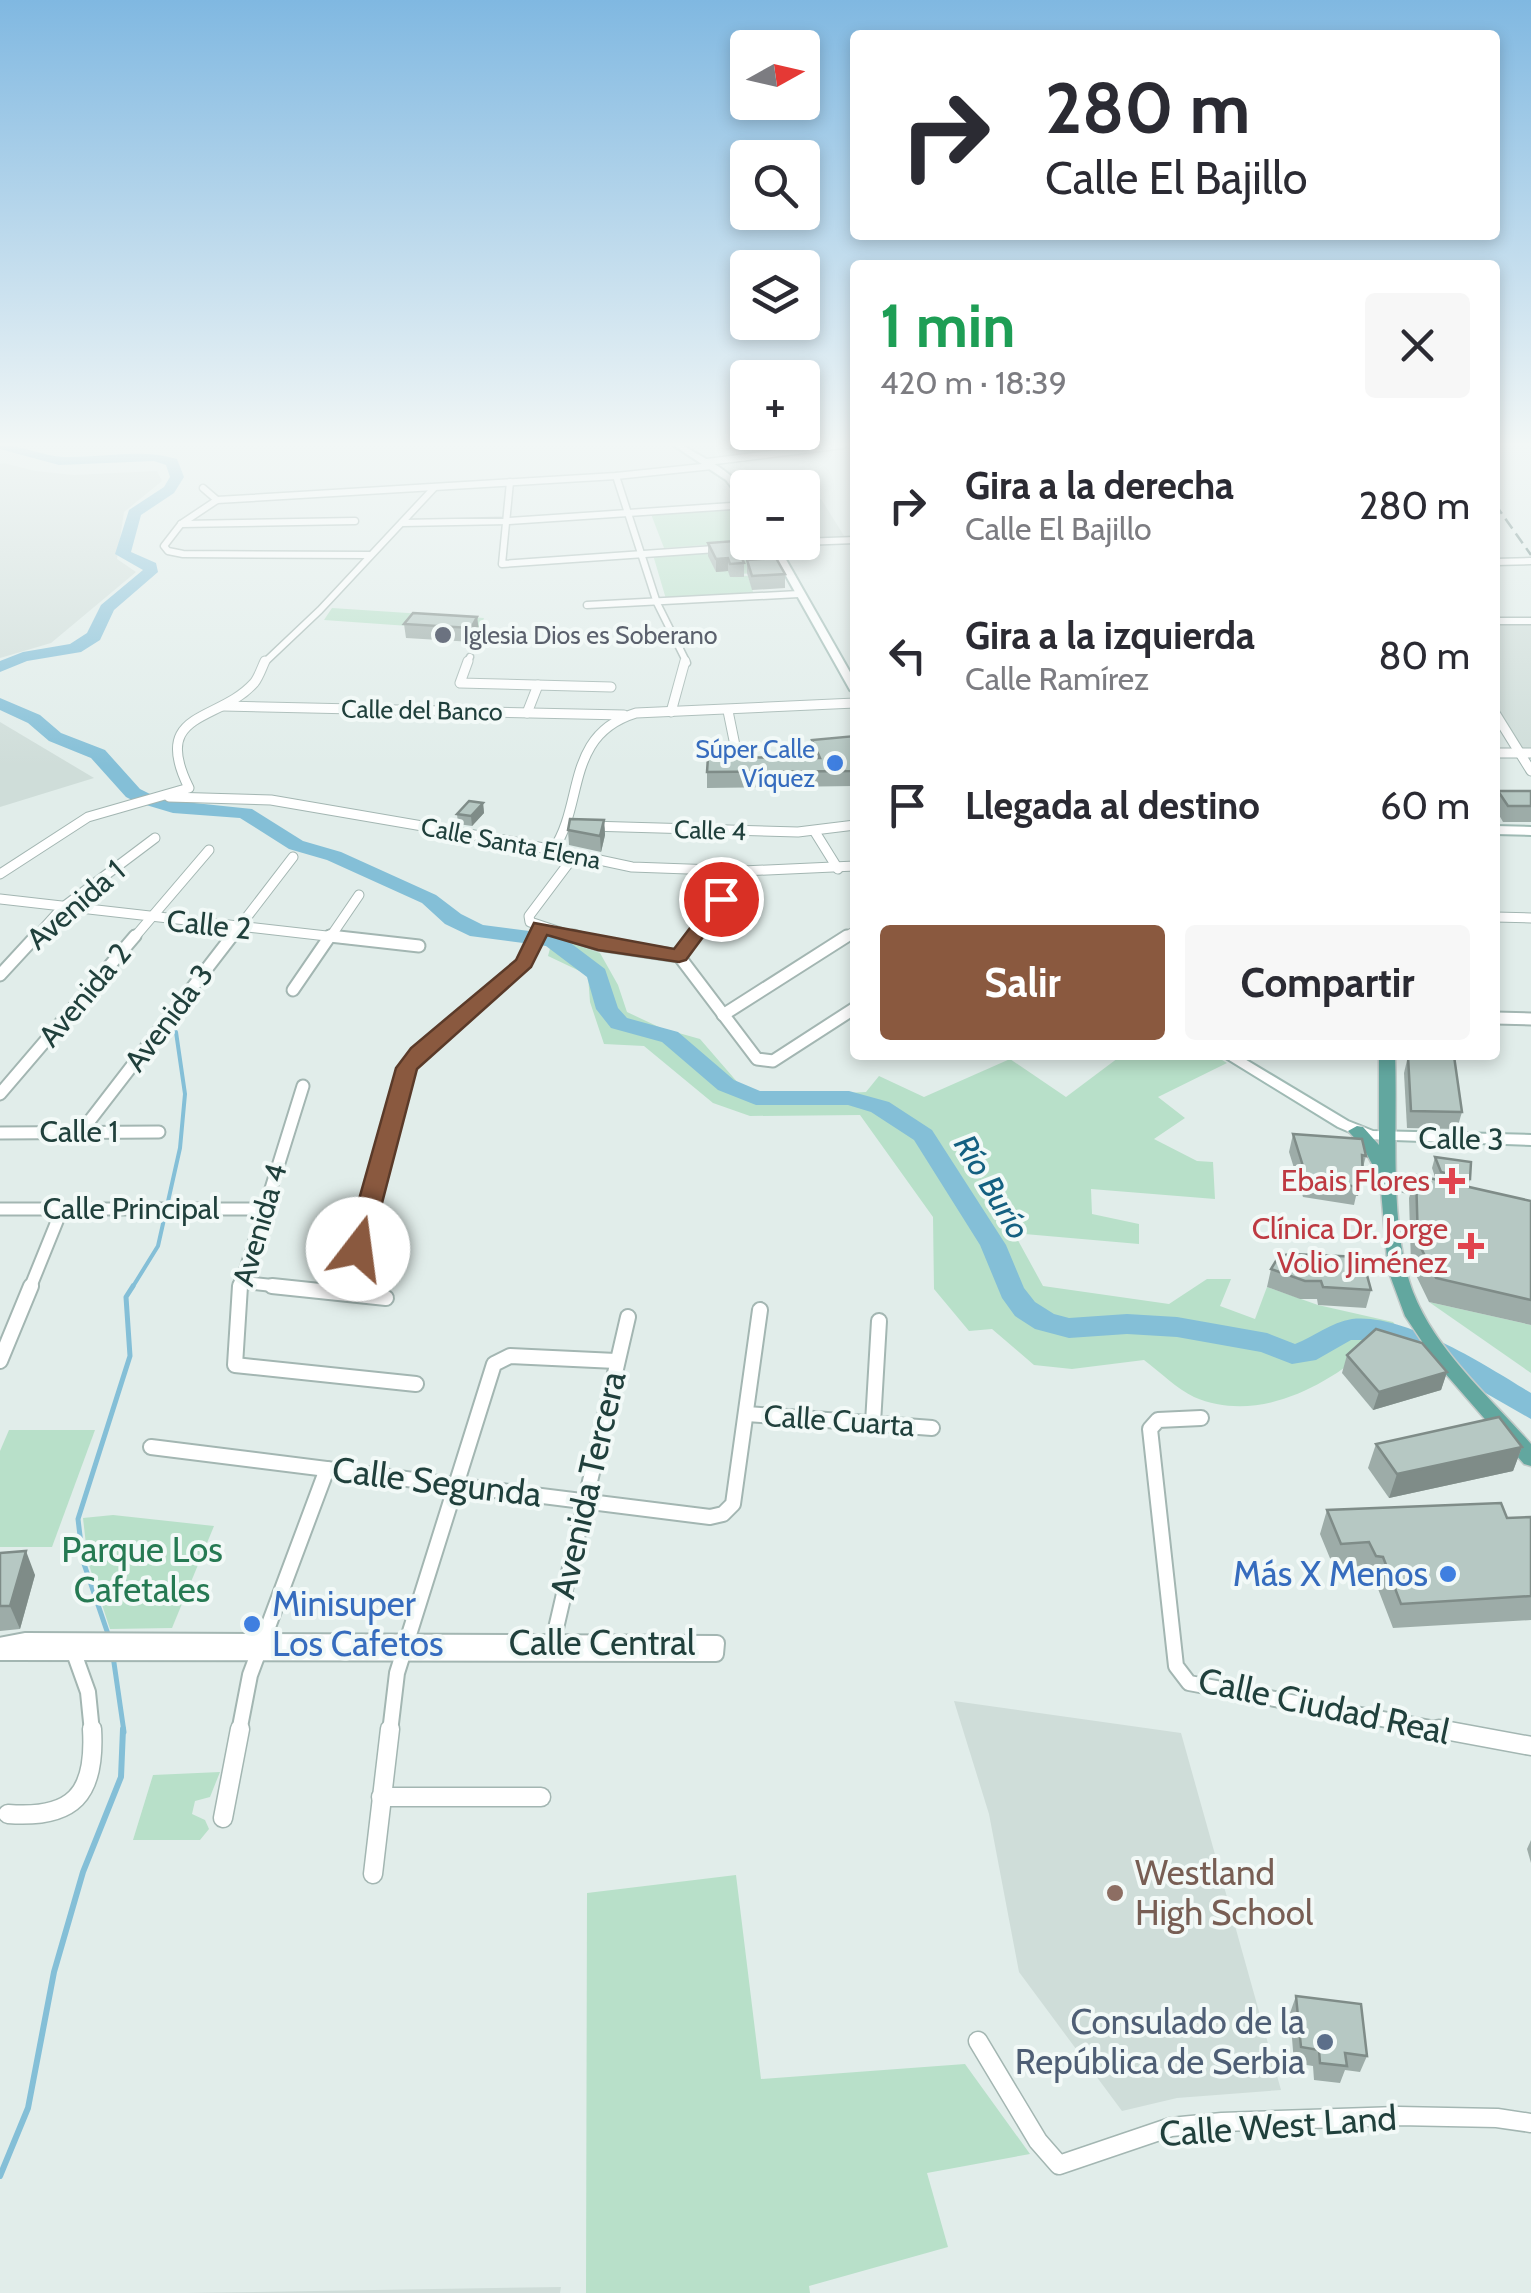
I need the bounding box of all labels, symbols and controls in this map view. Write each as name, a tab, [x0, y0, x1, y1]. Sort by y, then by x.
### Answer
north arrow	[730, 30, 820, 120]
map controls	[730, 30, 820, 560]
text: 280 m	[1045, 65, 1250, 151]
icon: right	[880, 70, 1010, 200]
button: search	[730, 140, 820, 230]
text: Calle El Bajillo	[1045, 151, 1308, 205]
button: layers	[730, 250, 820, 340]
text: 1 min	[880, 289, 1015, 362]
button: close	[1365, 293, 1470, 398]
button: +	[730, 360, 820, 450]
text: 420 m · 18:39	[880, 363, 1067, 402]
text: Gira a la derecha	[965, 462, 1234, 509]
button: −	[730, 470, 820, 560]
icon: right	[880, 478, 935, 533]
text: 280 m	[1359, 482, 1470, 529]
text: Calle El Bajillo	[965, 509, 1152, 548]
text: Gira a la izquierda	[965, 612, 1255, 659]
place label: Iglesia Dios es Soberano	[463, 620, 718, 650]
marker: Iglesia Dios es Soberano	[432, 624, 454, 646]
icon: left	[880, 628, 935, 683]
text: 80 m	[1379, 632, 1470, 679]
text: Calle Ramírez	[965, 659, 1149, 698]
street label: Calle del Banco	[341, 694, 503, 726]
place label: Súper Calle Víquez	[695, 734, 815, 793]
marker: Súper Calle Víquez	[824, 752, 846, 774]
icon: arrive	[880, 778, 935, 833]
text: Llegada al destino	[965, 782, 1260, 829]
text: 60 m	[1380, 782, 1470, 829]
street label: Calle Santa Elena	[419, 811, 603, 875]
street label: Calle 4	[674, 814, 746, 846]
street label: Avenida 1	[19, 852, 132, 957]
pin	[679, 857, 764, 942]
icon: arrive	[694, 872, 749, 927]
street label: Calle 2	[165, 902, 253, 947]
button: Salir	[880, 925, 1165, 1040]
button: Compartir	[1185, 925, 1470, 1040]
street label: Avenida 2	[31, 935, 139, 1054]
street label: Avenida 3	[116, 957, 221, 1079]
street label: Calle 1	[40, 1113, 118, 1150]
street label: Calle 3	[1418, 1119, 1504, 1158]
water label: Río Burío	[946, 1128, 1039, 1246]
street label: Avenida 4	[224, 1159, 295, 1290]
place label: Ebais Flores	[1281, 1162, 1430, 1199]
marker: Ebais Flores	[1439, 1168, 1465, 1194]
street label: Calle Principal	[43, 1190, 219, 1227]
position arrow	[306, 1197, 410, 1301]
place label: Clínica Dr. Jorge Volio Jiménez	[1252, 1210, 1448, 1281]
marker: Clínica Dr. Jorge Volio Jiménez	[1458, 1233, 1484, 1259]
street label: Avenida Tercera	[540, 1367, 635, 1603]
street label: Calle Cuarta	[762, 1397, 916, 1444]
street label: Calle Segunda	[330, 1447, 544, 1516]
park label: Parque Los Cafetales	[61, 1528, 223, 1611]
place label: Más X Menos	[1233, 1552, 1428, 1595]
marker: Más X Menos	[1437, 1563, 1459, 1585]
place label: Minisuper Los Cafetos	[272, 1582, 444, 1665]
marker: Minisuper Los Cafetos	[241, 1613, 263, 1635]
street label: Calle Central	[509, 1621, 696, 1664]
street label: Calle Ciudad Real	[1194, 1658, 1454, 1753]
place label: Westland High School	[1135, 1851, 1314, 1934]
marker: Westland High School	[1104, 1882, 1126, 1904]
place label: Consulado de la República de Serbia	[1015, 2000, 1305, 2083]
marker: Consulado de la República de Serbia	[1314, 2031, 1336, 2053]
street label: Calle West Land	[1158, 2096, 1398, 2155]

